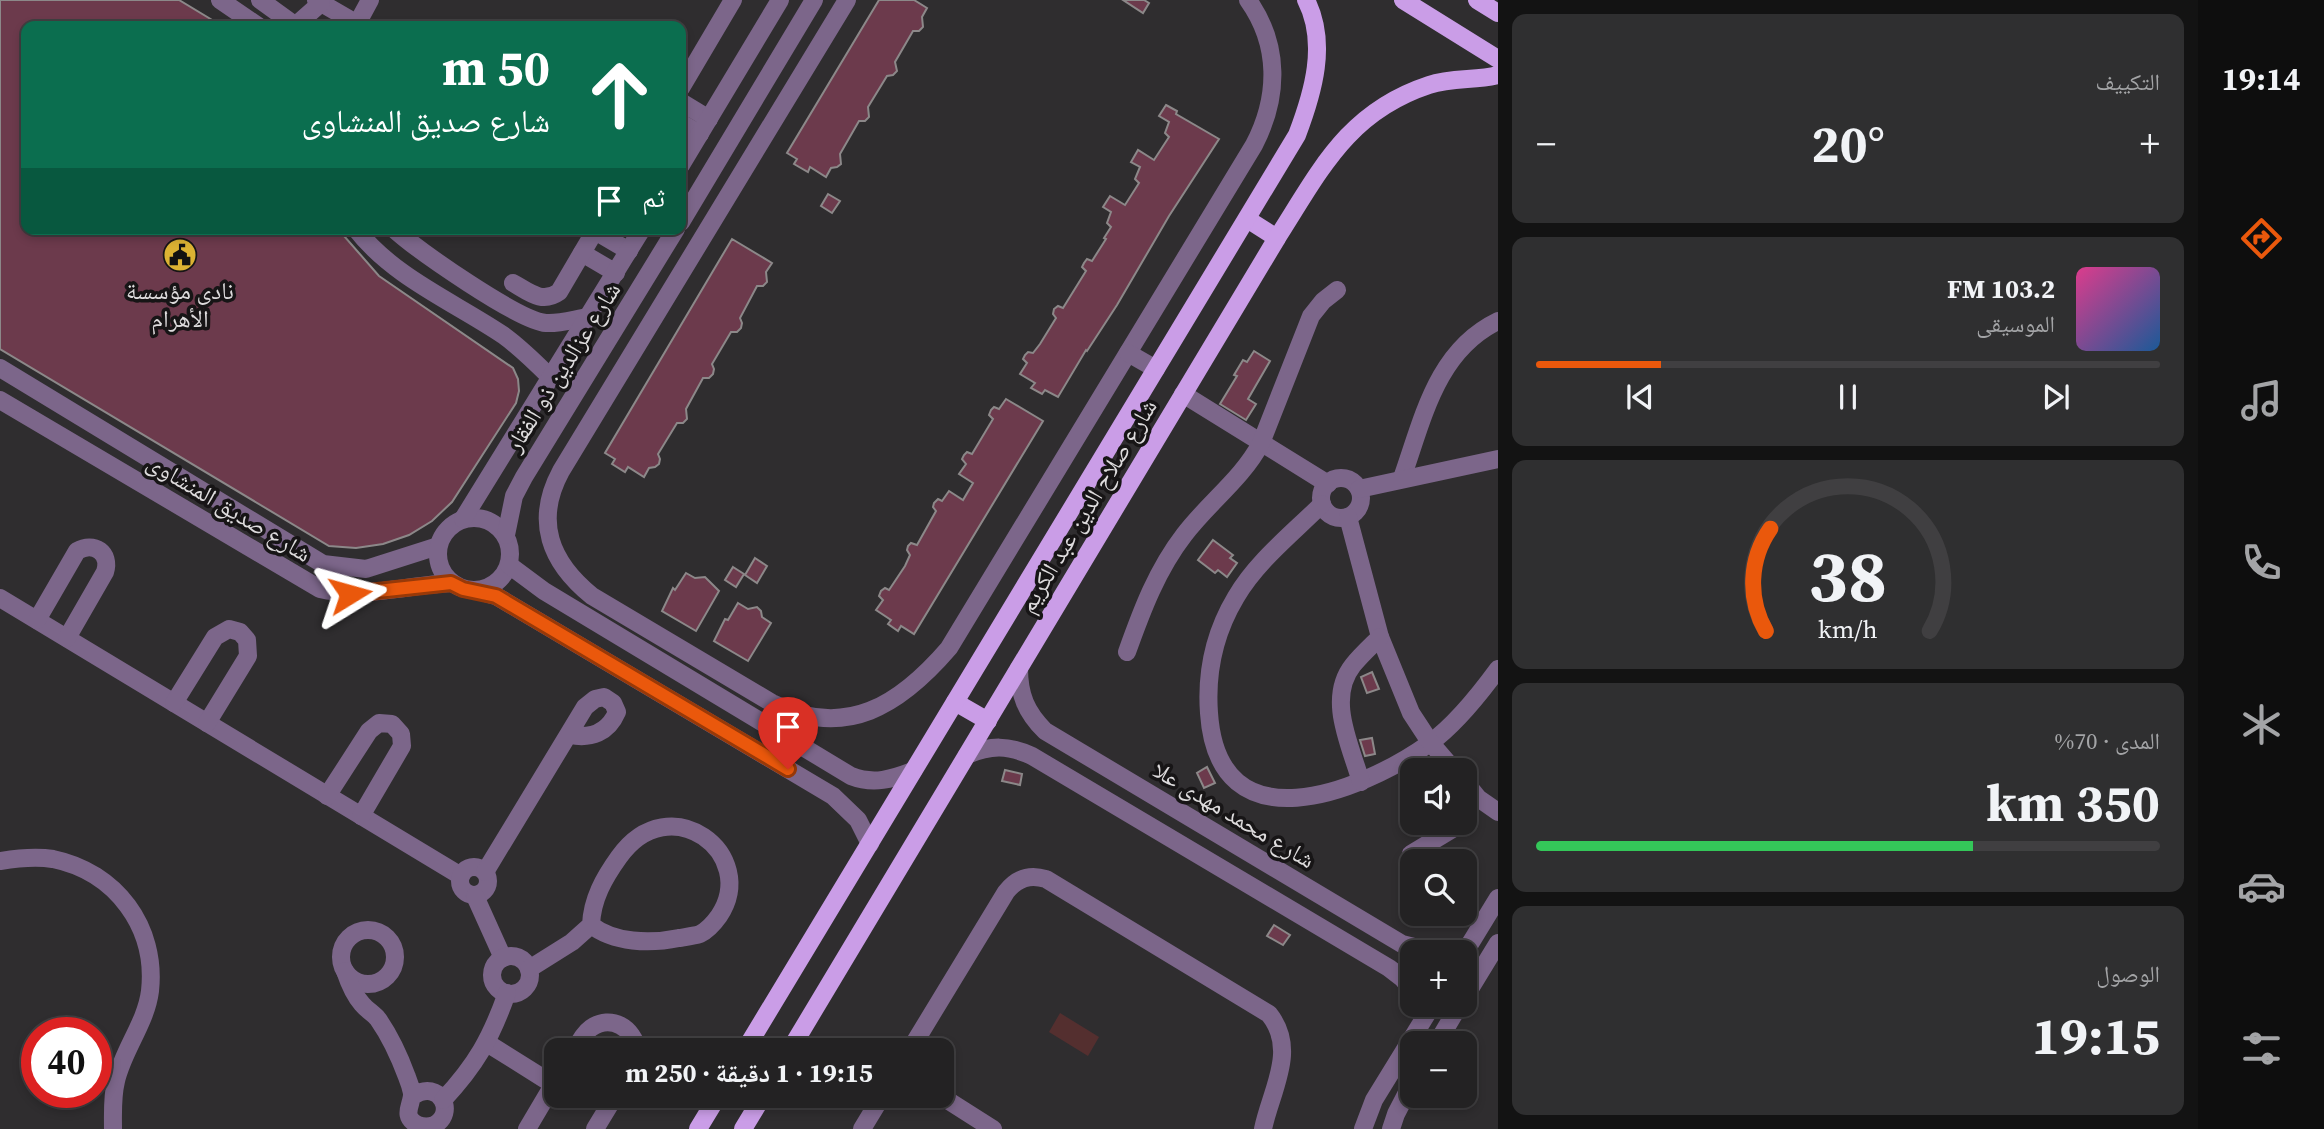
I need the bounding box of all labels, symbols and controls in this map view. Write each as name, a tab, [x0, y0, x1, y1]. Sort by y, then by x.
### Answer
text: 50 m	[442, 34, 550, 101]
icon: ahead	[574, 49, 665, 140]
text: 19:14	[2222, 57, 2301, 101]
text: التكييف	[2095, 66, 2160, 98]
text: شارع صديق المنشاوى	[301, 99, 550, 143]
text: 20°	[1811, 108, 1885, 179]
text: −	[1536, 118, 1556, 170]
text: +	[2140, 118, 2160, 170]
text: ثم	[642, 180, 665, 216]
icon: arrive	[590, 182, 628, 220]
icon: directions	[2237, 214, 2286, 263]
public building icon: نادى مؤسسة الأهرام	[161, 236, 199, 274]
text: 103.2 FM	[1947, 271, 2055, 307]
place label: نادى مؤسسة الأهرام	[126, 274, 234, 335]
street label: شارع عزالدين ذو الفقار	[497, 275, 628, 459]
text: الموسيقى	[1976, 308, 2055, 340]
icon: music	[2237, 376, 2286, 425]
icon: previous	[1621, 378, 1659, 416]
icon: pause	[1829, 378, 1867, 416]
icon: next	[2037, 378, 2075, 416]
street label: شارع صلاح الدين عبد الكريم	[1011, 393, 1165, 619]
street label: شارع صديق المنشاوى	[141, 445, 318, 570]
text: 38	[1809, 526, 1887, 625]
icon: phone	[2237, 538, 2286, 587]
position arrow	[313, 557, 387, 631]
text: km/h	[1818, 611, 1878, 645]
pin	[758, 697, 818, 769]
icon: climate	[2237, 700, 2286, 749]
icon: arrive	[769, 708, 807, 746]
text: المدى · 70%	[2054, 725, 2160, 757]
street label: شارع محمد مهدى علا	[1147, 753, 1321, 876]
map controls	[1400, 758, 1477, 1108]
button: sound	[1400, 758, 1477, 835]
text: 350 km	[1986, 767, 2160, 838]
button: search	[1400, 849, 1477, 926]
icon: car	[2237, 862, 2286, 911]
button: +	[1400, 940, 1477, 1017]
text: الوصول	[2096, 958, 2160, 990]
text: 19:15	[2032, 1000, 2160, 1071]
speed limit sign: 40	[21, 1017, 112, 1108]
icon: filters	[2237, 1024, 2286, 1073]
button: −	[1400, 1031, 1477, 1108]
text: 19:15 · 1 دقيقة · 250 m	[625, 1055, 873, 1091]

